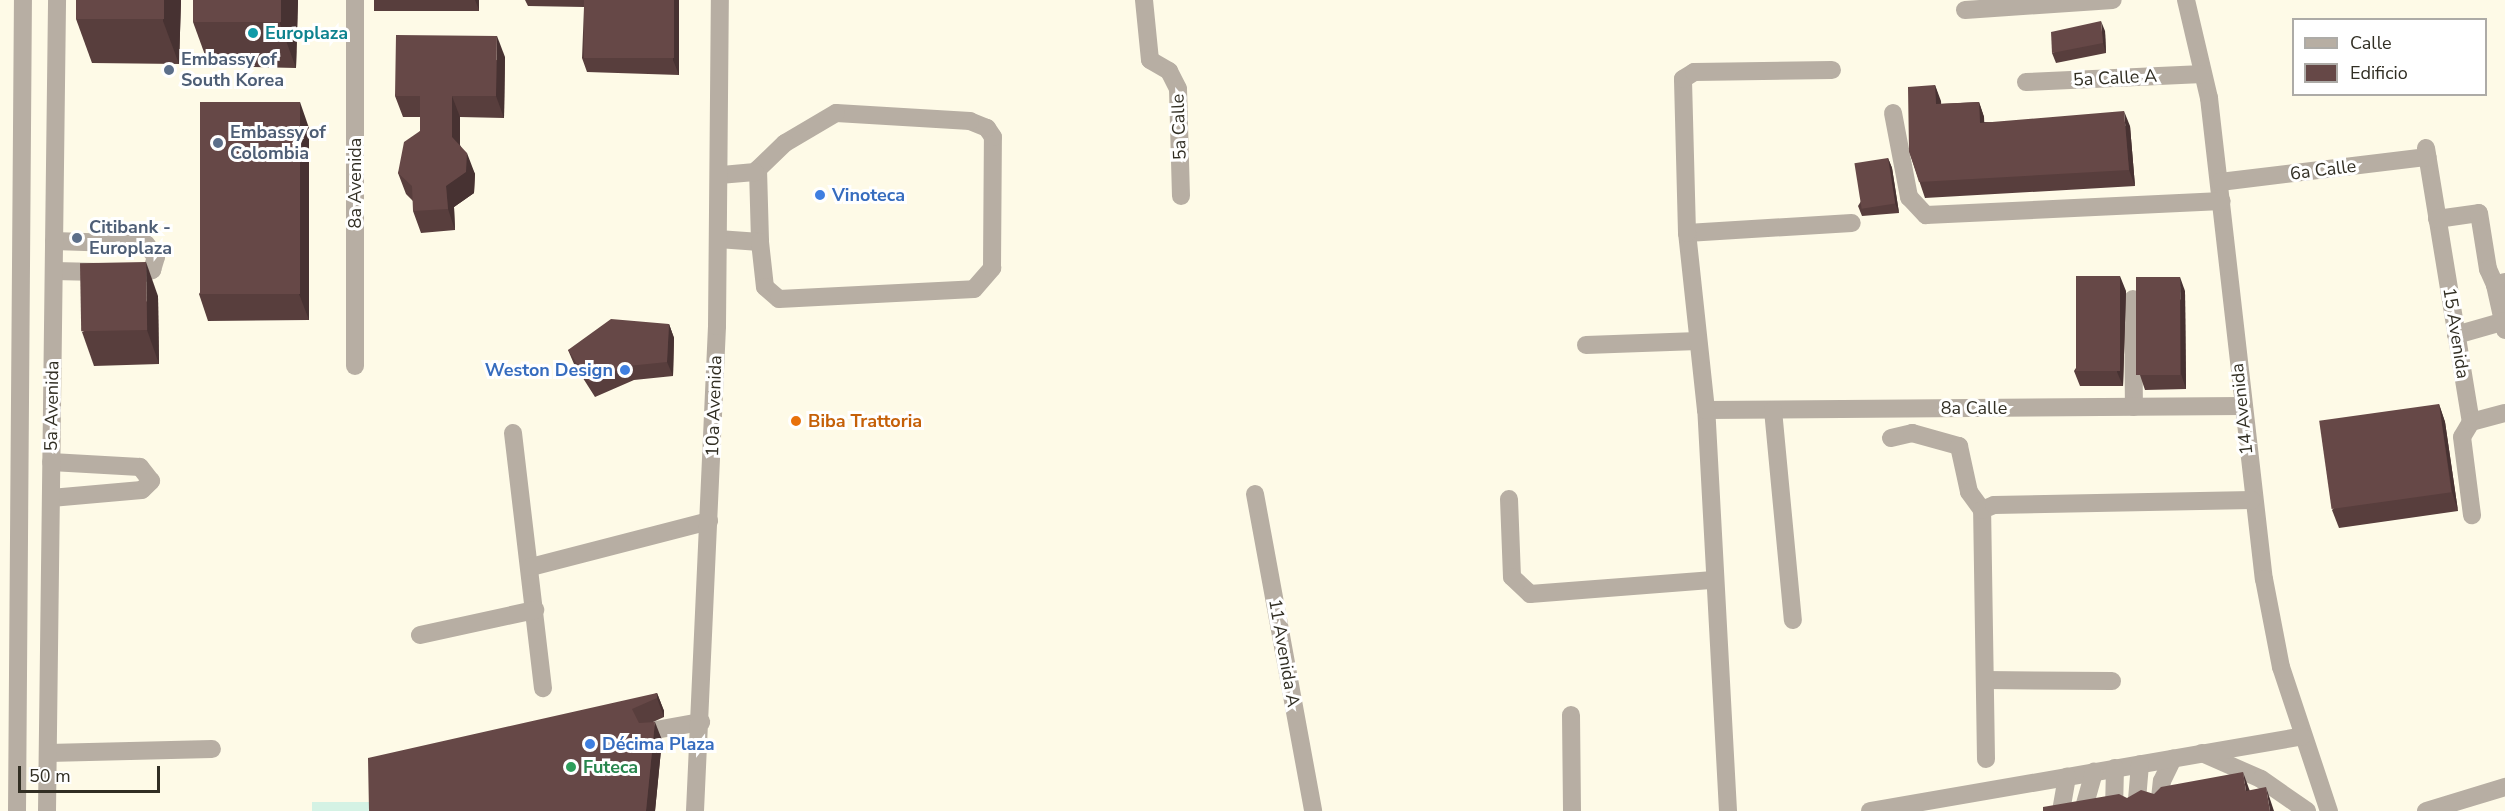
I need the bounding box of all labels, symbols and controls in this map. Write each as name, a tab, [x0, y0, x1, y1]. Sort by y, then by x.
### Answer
legend	[2292, 18, 2487, 96]
place label: Europlaza	[265, 22, 348, 44]
marker: Europlaza	[246, 26, 260, 40]
text: Calle	[2350, 31, 2392, 55]
place label: Embassy of South Korea	[181, 49, 284, 92]
text: Edificio	[2350, 61, 2408, 85]
marker: Embassy of South Korea	[162, 63, 176, 77]
street label: 5a Calle A	[2072, 65, 2158, 91]
street label: 5a Calle	[1167, 93, 1191, 161]
place label: Embassy of Colombia	[230, 122, 326, 164]
marker: Embassy of Colombia	[211, 136, 225, 150]
street label: 8a Avenida	[344, 138, 366, 228]
street label: 6a Calle	[2289, 155, 2357, 185]
place label: Vinoteca	[832, 184, 905, 206]
marker: Vinoteca	[813, 188, 827, 202]
place label: Citibank - Europlaza	[89, 217, 172, 260]
marker: Citibank - Europlaza	[70, 231, 84, 245]
street label: 15 Avenida	[2438, 286, 2474, 380]
street label: 10a Avenida	[701, 355, 727, 457]
place label: Weston Design	[485, 359, 613, 381]
street label: 5a Avenida	[40, 360, 64, 452]
street label: 14 Avenida	[2226, 362, 2258, 456]
marker: Weston Design	[618, 363, 632, 377]
street label: 8a Calle	[1941, 397, 2007, 419]
place label: Biba Trattoria	[808, 410, 922, 432]
marker: Biba Trattoria	[789, 414, 803, 428]
street label: 11 Avenida A	[1264, 597, 1304, 709]
place label: Décima Plaza	[602, 733, 715, 755]
marker: Décima Plaza	[583, 737, 597, 751]
scale bar	[21, 754, 164, 792]
place label: Futeca	[583, 756, 638, 778]
marker: Futeca	[564, 760, 578, 774]
text: 50 m	[29, 764, 71, 788]

